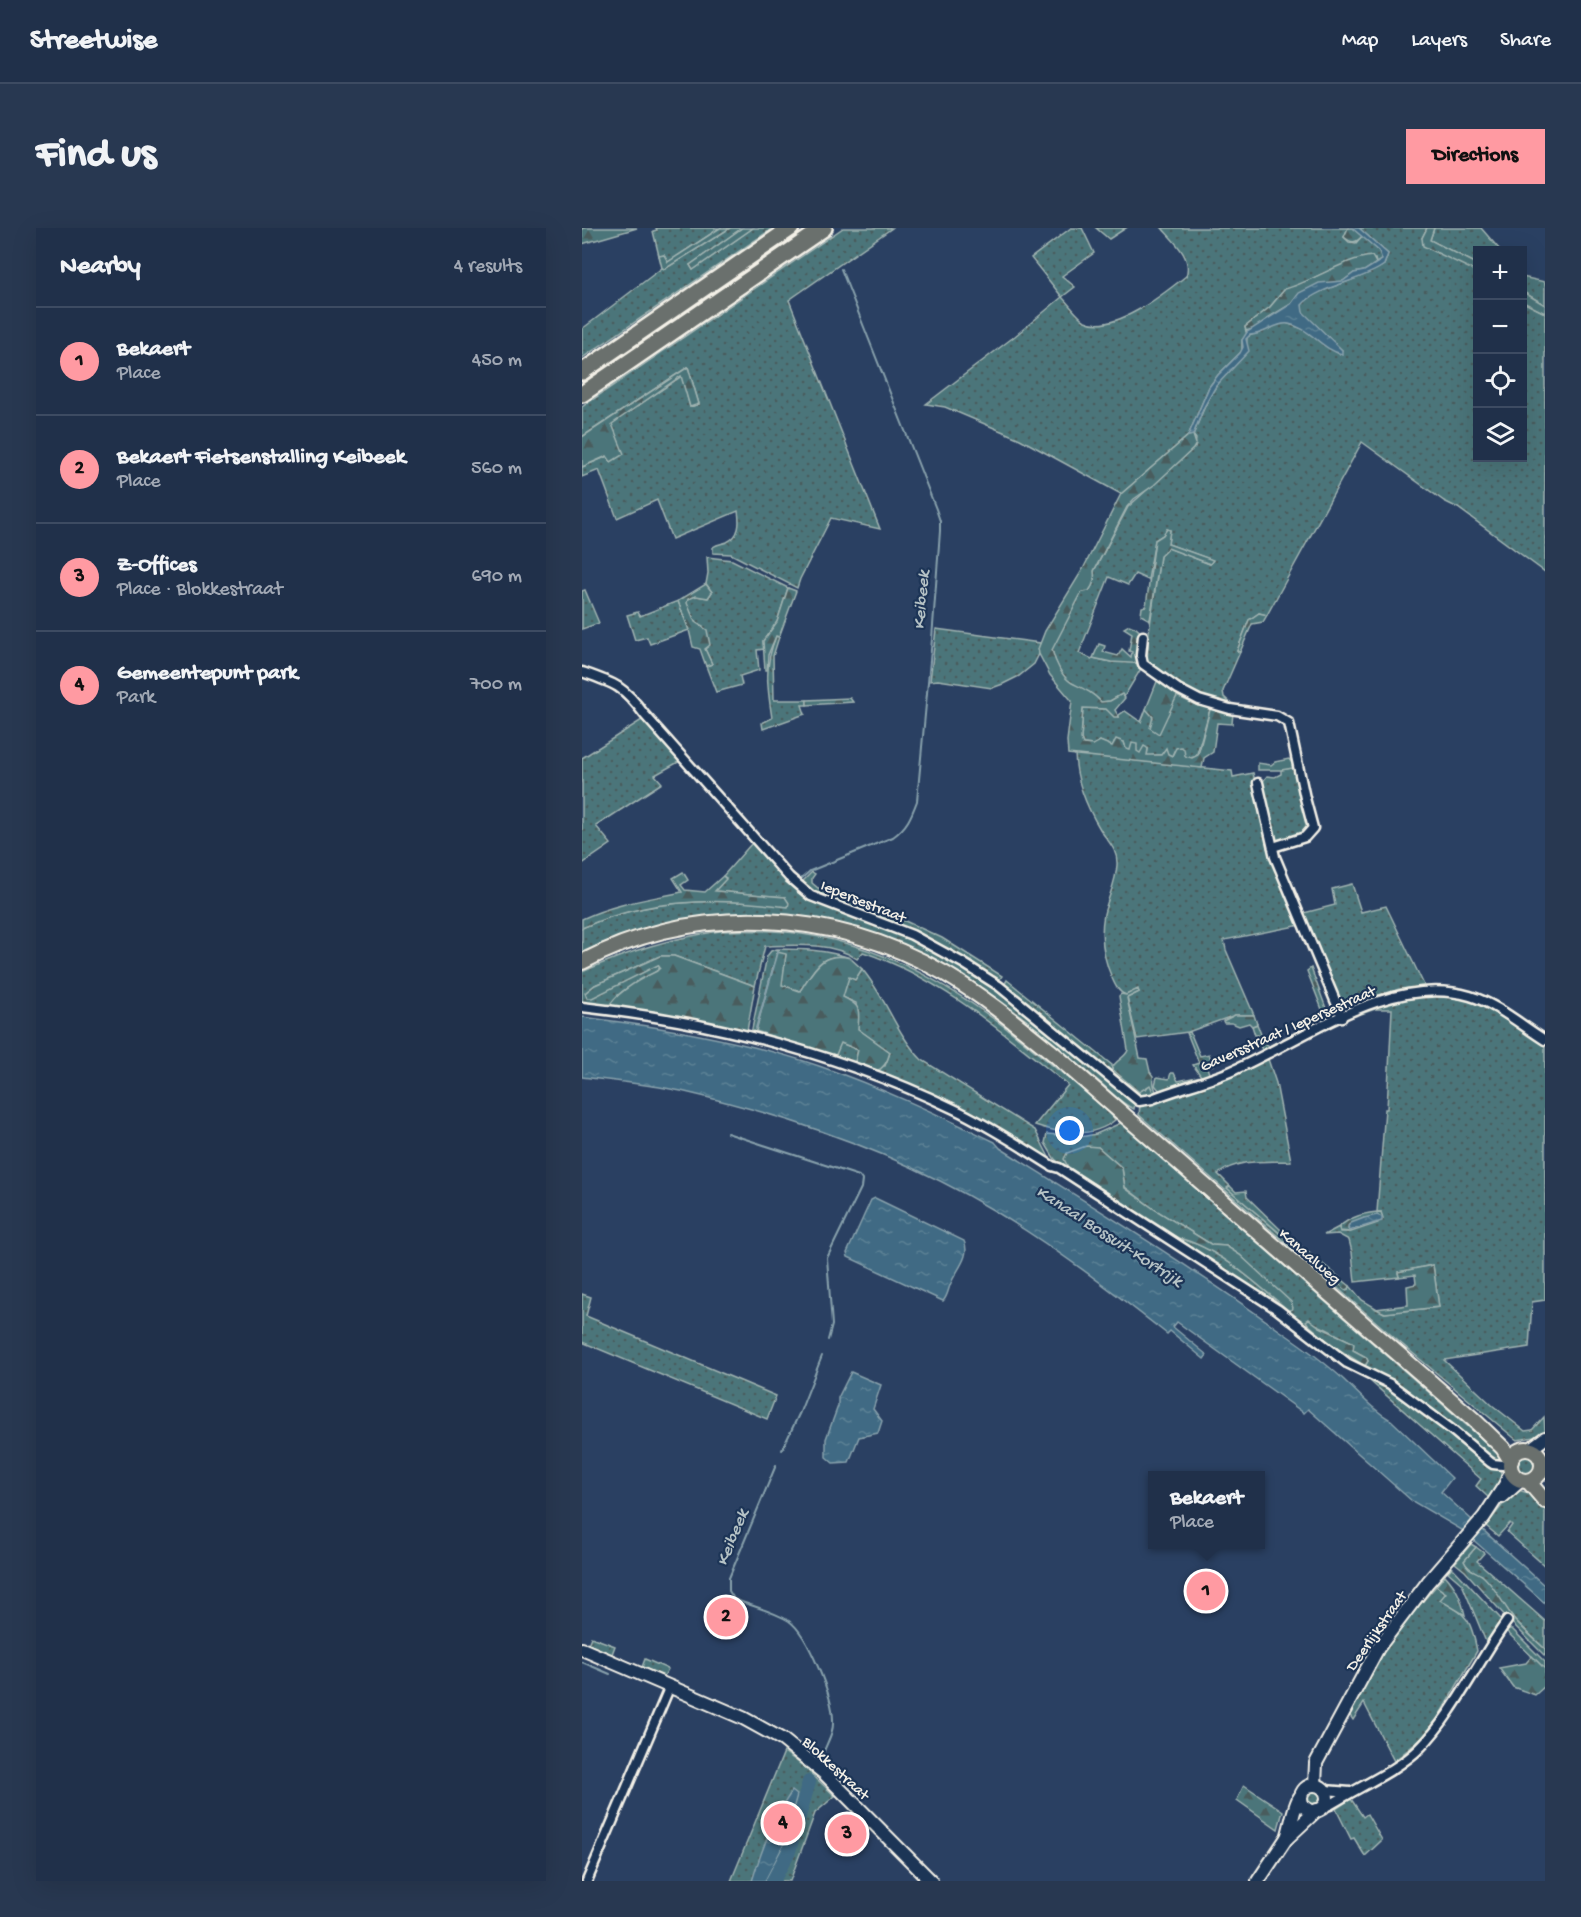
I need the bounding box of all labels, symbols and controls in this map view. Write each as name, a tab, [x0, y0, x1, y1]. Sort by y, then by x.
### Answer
text: Streetwise	[30, 25, 157, 58]
text: Map	[1342, 29, 1378, 54]
text: Layers	[1411, 29, 1467, 54]
text: Share	[1500, 29, 1551, 54]
button: Directions	[1406, 129, 1545, 184]
text: Find us	[36, 132, 156, 181]
map controls	[1473, 246, 1527, 462]
button: +	[1473, 246, 1527, 300]
text: Nearby	[60, 252, 141, 283]
text: 4 results	[454, 256, 522, 279]
button: −	[1473, 300, 1527, 354]
text: Bekaert	[117, 337, 190, 363]
text: 1	[75, 350, 84, 373]
text: 450 m	[472, 350, 522, 373]
button: locate	[1473, 354, 1527, 408]
text: Place	[117, 363, 161, 386]
button: layers	[1473, 408, 1527, 462]
text: Bekaert Fietsenstalling Keibeek	[117, 445, 406, 471]
text: 2	[75, 458, 84, 481]
text: 560 m	[471, 458, 522, 481]
text: Place	[117, 471, 161, 494]
text: Z-Offices	[117, 553, 197, 579]
text: 3	[74, 566, 85, 589]
text: 690 m	[472, 566, 522, 589]
water label: Keibeek	[909, 568, 936, 631]
text: Place · Blokkestraat	[117, 579, 283, 602]
text: Gemeentepunt park	[117, 661, 298, 687]
text: 4	[75, 674, 84, 697]
text: 700 m	[470, 674, 522, 697]
text: Park	[117, 687, 155, 710]
street label: Iepersestraat	[817, 877, 910, 930]
street label: Gaversstraat / Iepersestraat	[1198, 982, 1380, 1078]
your location	[1055, 1116, 1084, 1145]
water label: Kanaal Bossuit-Kortrijk	[1031, 1182, 1187, 1293]
street label: Kanaalweg	[1274, 1225, 1344, 1290]
popup	[1148, 1471, 1265, 1549]
text: Bekaert	[1170, 1486, 1243, 1512]
water label: Keibeek	[712, 1505, 755, 1569]
text: Place	[1170, 1512, 1214, 1535]
pin: 1	[1186, 1568, 1226, 1614]
street label: Deerlijkstraat	[1343, 1587, 1413, 1677]
pin: 2	[706, 1594, 746, 1640]
street label: Blokkestraat	[796, 1733, 873, 1806]
pin: 4	[764, 1800, 802, 1846]
pin: 3	[828, 1812, 866, 1856]

